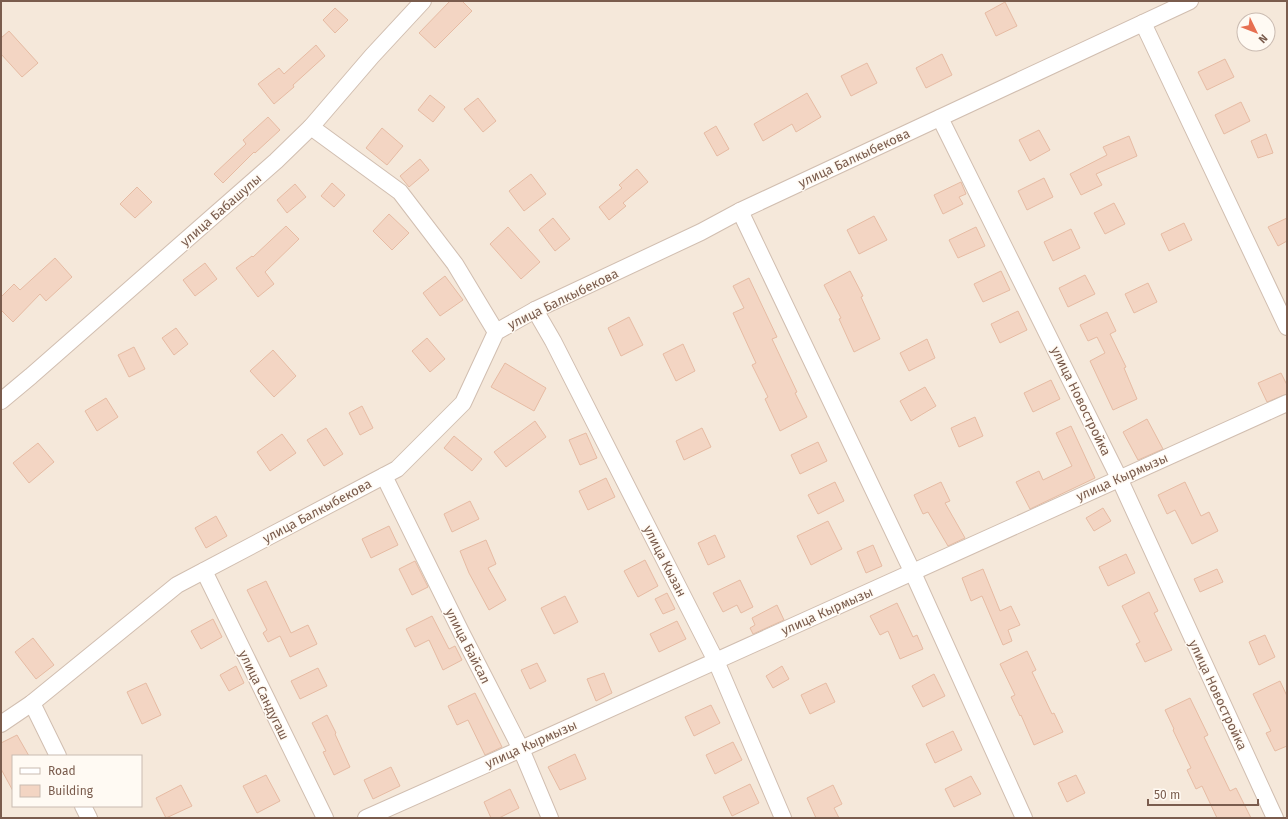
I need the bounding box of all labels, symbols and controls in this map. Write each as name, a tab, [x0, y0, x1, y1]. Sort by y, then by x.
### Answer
north arrow	[1236, 12, 1276, 52]
text: N	[1256, 31, 1270, 46]
street label: улица Балкыбекова	[796, 126, 912, 190]
street label: улица Бабашулы	[177, 171, 265, 249]
street label: улица Балкыбекова	[505, 266, 621, 332]
street label: улица Новостройка	[1048, 344, 1114, 458]
street label: улица Кырмызы	[1074, 450, 1170, 504]
street label: улица Балкыбекова	[260, 476, 374, 546]
street label: улица Кызан	[641, 523, 689, 599]
street label: улица Кырмызы	[779, 584, 875, 638]
street label: улица Байсал	[443, 606, 493, 686]
street label: улица Новостройка	[1186, 638, 1250, 752]
street label: улица Сандугаш	[236, 648, 292, 742]
street label: улица Кырмызы	[483, 717, 579, 771]
legend	[12, 755, 142, 807]
text: Road	[48, 764, 76, 778]
scale bar	[1148, 781, 1258, 807]
text: Building	[48, 784, 94, 798]
text: 50 m	[1154, 788, 1180, 802]

